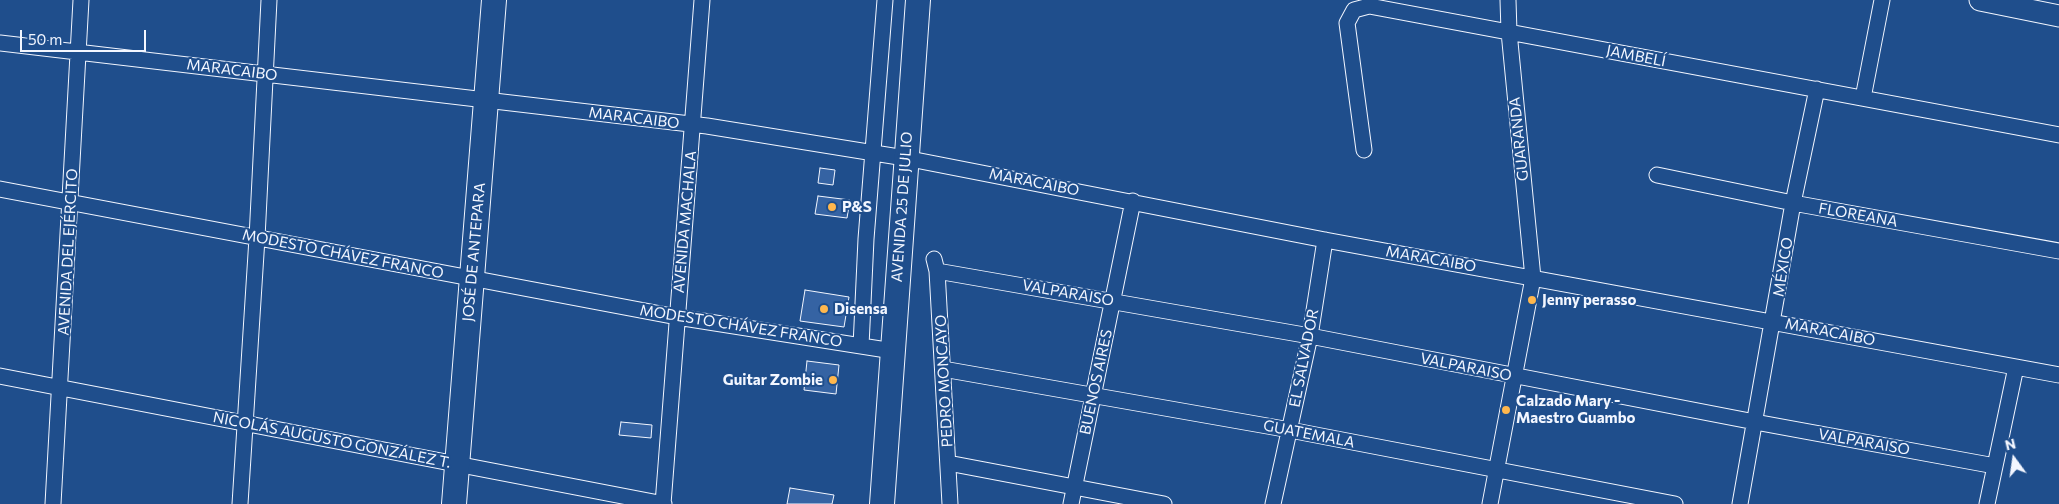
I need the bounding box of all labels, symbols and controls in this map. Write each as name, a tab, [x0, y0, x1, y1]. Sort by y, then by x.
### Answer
scale bar	[22, 20, 149, 52]
text: 50 m	[28, 30, 62, 48]
street label: JAMBELÍ	[1605, 41, 1667, 71]
street label: MARACAIBO	[186, 55, 278, 85]
street label: GUARANDA	[1506, 96, 1532, 182]
street label: MARACAIBO	[588, 103, 680, 133]
street label: AVENIDA 25 DE JULIO	[888, 131, 916, 283]
street label: AVENIDA MACHALA	[670, 150, 700, 294]
street label: MARACAIBO	[987, 164, 1081, 200]
street label: AVENIDA DEL EJÉRCITO	[55, 168, 81, 336]
street label: JOSÉ DE ANTEPARA	[459, 182, 489, 322]
place label: P&S	[842, 198, 872, 216]
street label: FLOREANA	[1817, 199, 1899, 231]
marker: P&S	[826, 201, 838, 213]
street label: MODESTO CHÁVEZ FRANCO	[241, 226, 445, 282]
street label: MÉXICO	[1769, 236, 1797, 298]
street label: MARACAIBO	[1384, 242, 1478, 276]
street label: VALPARAISO	[1021, 276, 1115, 310]
place label: Jenny perasso	[1542, 291, 1637, 309]
marker: Jenny perasso	[1526, 294, 1538, 306]
place label: Disensa	[834, 300, 888, 318]
street label: MODESTO CHÁVEZ FRANCO	[638, 301, 844, 351]
marker: Disensa	[818, 303, 830, 315]
street label: EL SALVADOR	[1286, 307, 1322, 409]
street label: PEDRO MONCAYO	[932, 314, 956, 448]
street label: MARACAIBO	[1783, 314, 1877, 350]
street label: BUENOS AIRES	[1076, 328, 1116, 436]
street label: VALPARAISO	[1419, 349, 1513, 385]
place label: Guitar Zombie	[723, 371, 823, 389]
marker: Guitar Zombie	[827, 374, 839, 386]
place label: Calzado Mary - Maestro Guambo	[1516, 392, 1635, 427]
marker: Calzado Mary - Maestro Guambo	[1500, 404, 1512, 416]
street label: NICOLÁS AUGUSTO GONZÁLEZ T.	[212, 408, 452, 472]
street label: GUATEMALA	[1262, 416, 1356, 452]
street label: VALPARAISO	[1817, 425, 1911, 459]
north arrow	[1989, 434, 2039, 484]
text: N	[2003, 434, 2017, 453]

